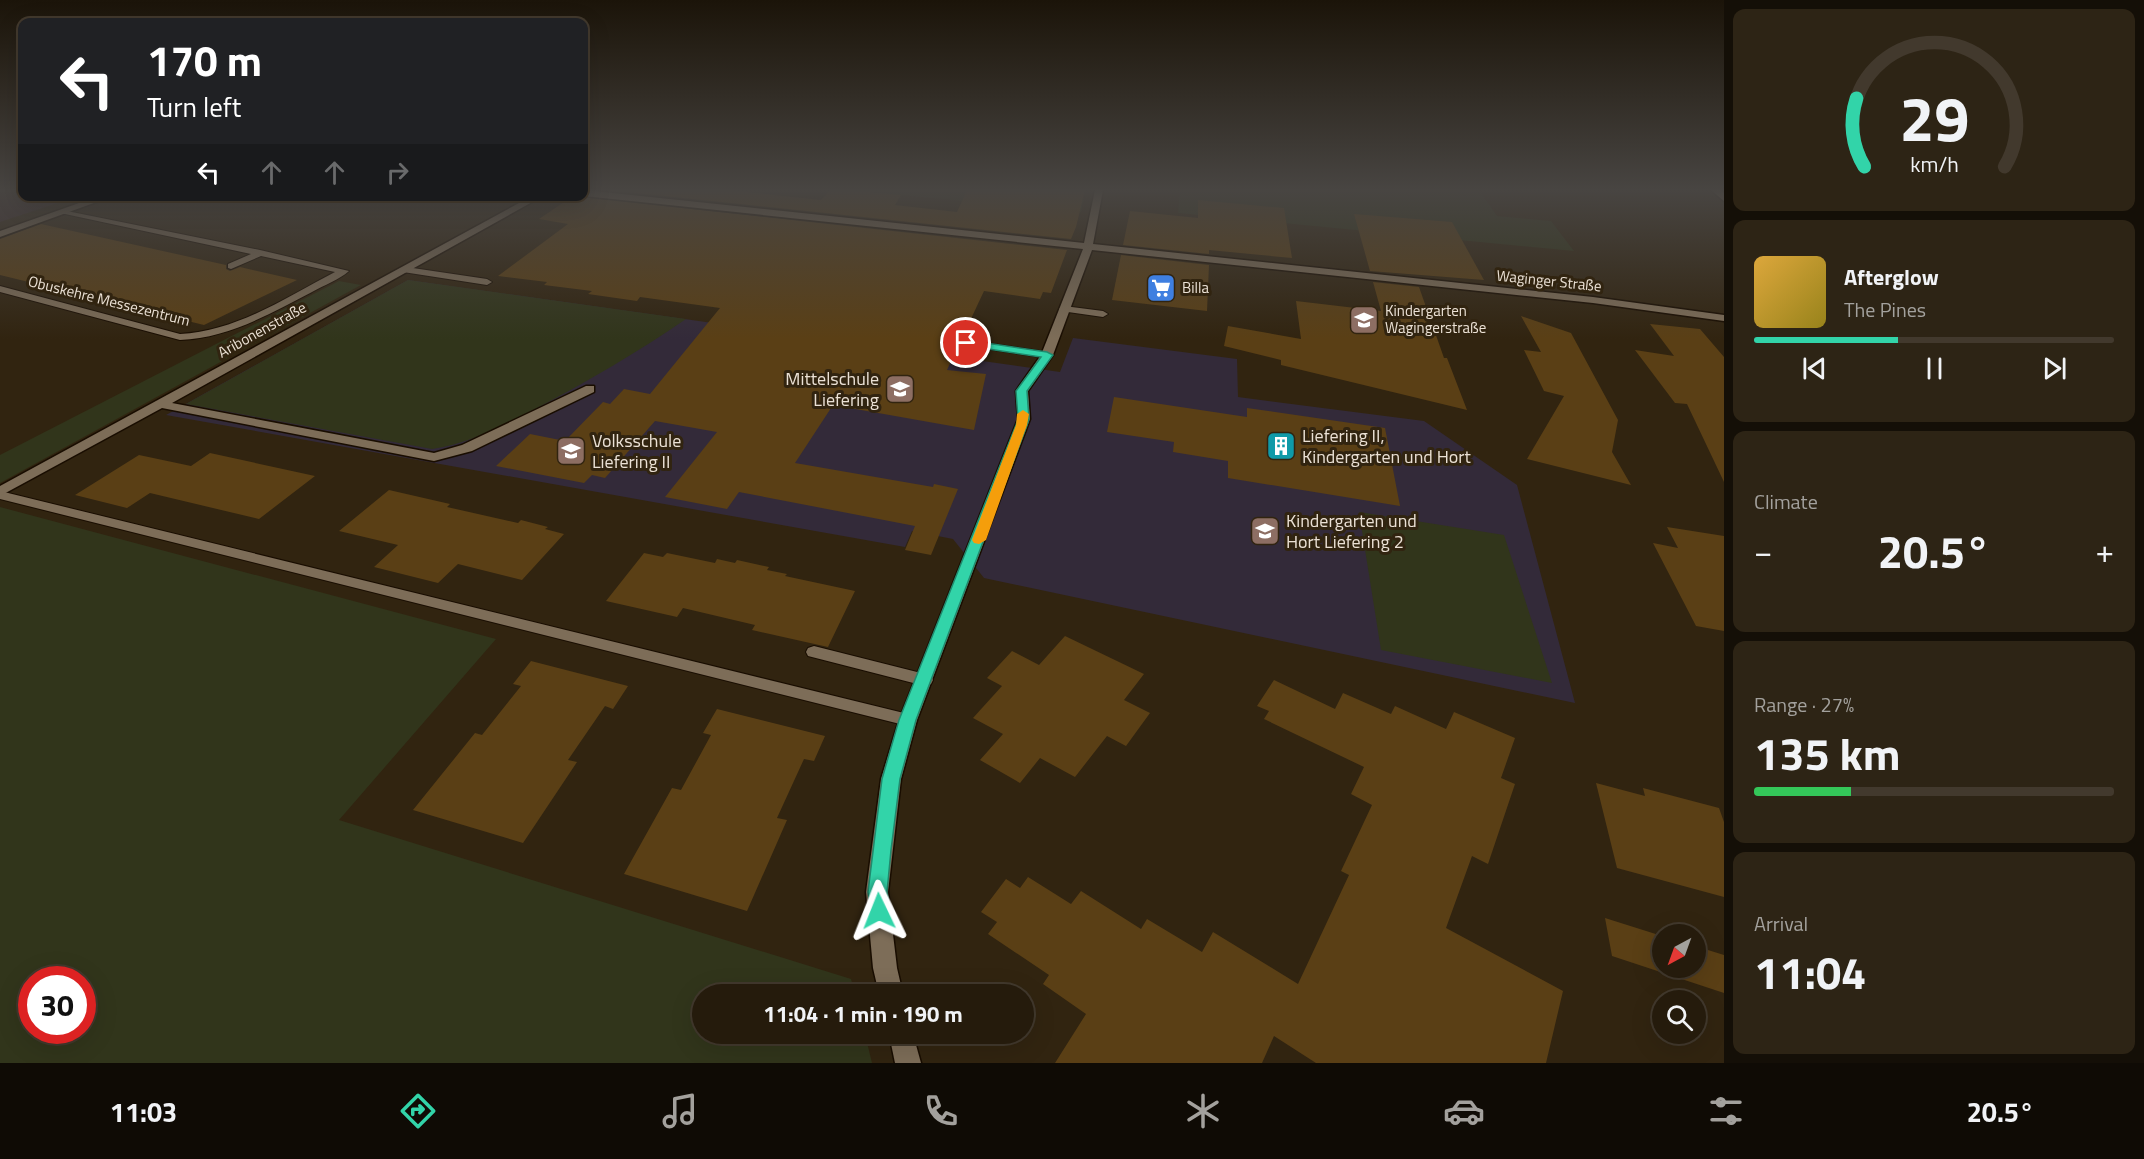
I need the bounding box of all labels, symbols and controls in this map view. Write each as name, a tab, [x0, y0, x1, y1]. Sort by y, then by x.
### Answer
text: 170 m	[147, 28, 262, 92]
icon: left	[48, 42, 126, 120]
text: 29	[1899, 70, 1969, 165]
text: Turn left	[147, 86, 241, 127]
text: km/h	[1910, 148, 1958, 180]
icon: left	[192, 156, 225, 189]
icon: ahead	[255, 156, 288, 189]
icon: ahead	[318, 156, 351, 189]
icon: right	[381, 156, 414, 189]
text: Afterglow	[1844, 260, 1939, 294]
street label: Waginger Straße	[1495, 264, 1603, 297]
street label: Obuskehre Messezentrum	[26, 269, 193, 332]
supermarket icon: Billa	[1145, 272, 1177, 304]
place label: Billa	[1182, 276, 1209, 299]
text: The Pines	[1844, 294, 1926, 325]
street label: Aribonenstraße	[213, 296, 310, 363]
place label: Kindergarten Wagingerstraße	[1385, 299, 1486, 339]
school or university icon: Kindergarten Wagingerstraße	[1348, 304, 1380, 336]
pin	[940, 317, 991, 368]
icon: arrive	[949, 326, 982, 359]
icon: previous	[1798, 352, 1831, 385]
icon: pause	[1918, 352, 1951, 385]
icon: next	[2038, 352, 2071, 385]
place label: Mittelschule Liefering	[785, 365, 879, 413]
school or university icon: Mittelschule Liefering	[884, 373, 916, 405]
place label: Liefering II, Kindergarten und Hort	[1302, 422, 1472, 470]
place label: Volksschule Liefering II	[592, 427, 681, 475]
building icon: Liefering II, Kindergarten und Hort	[1265, 430, 1297, 462]
school or university icon: Volksschule Liefering II	[555, 435, 587, 467]
text: Climate	[1754, 486, 1818, 517]
place label: Kindergarten und Hort Liefering 2	[1286, 507, 1417, 555]
school or university icon: Kindergarten und Hort Liefering 2	[1249, 515, 1281, 547]
text: 20.5°	[1878, 517, 1990, 585]
text: −	[1754, 526, 1772, 576]
text: +	[2096, 526, 2114, 576]
text: Range · 27%	[1754, 689, 1854, 720]
text: 135 km	[1754, 719, 1900, 787]
position arrow	[847, 879, 911, 943]
text: Arrival	[1754, 908, 1808, 939]
north arrow	[1652, 924, 1706, 978]
map controls	[1652, 924, 1706, 1044]
text: 11:04	[1754, 938, 1866, 1006]
speed limit sign: 30	[18, 966, 96, 1044]
button: search	[1652, 990, 1706, 1044]
text: 11:04 · 1 min · 190 m	[763, 997, 963, 1031]
icon: directions	[397, 1090, 439, 1132]
icon: music	[659, 1090, 701, 1132]
icon: phone	[920, 1090, 962, 1132]
icon: climate	[1182, 1090, 1224, 1132]
icon: car	[1443, 1090, 1485, 1132]
icon: filters	[1705, 1090, 1747, 1132]
text: 11:03	[110, 1091, 177, 1132]
text: 20.5°	[1967, 1091, 2034, 1132]

